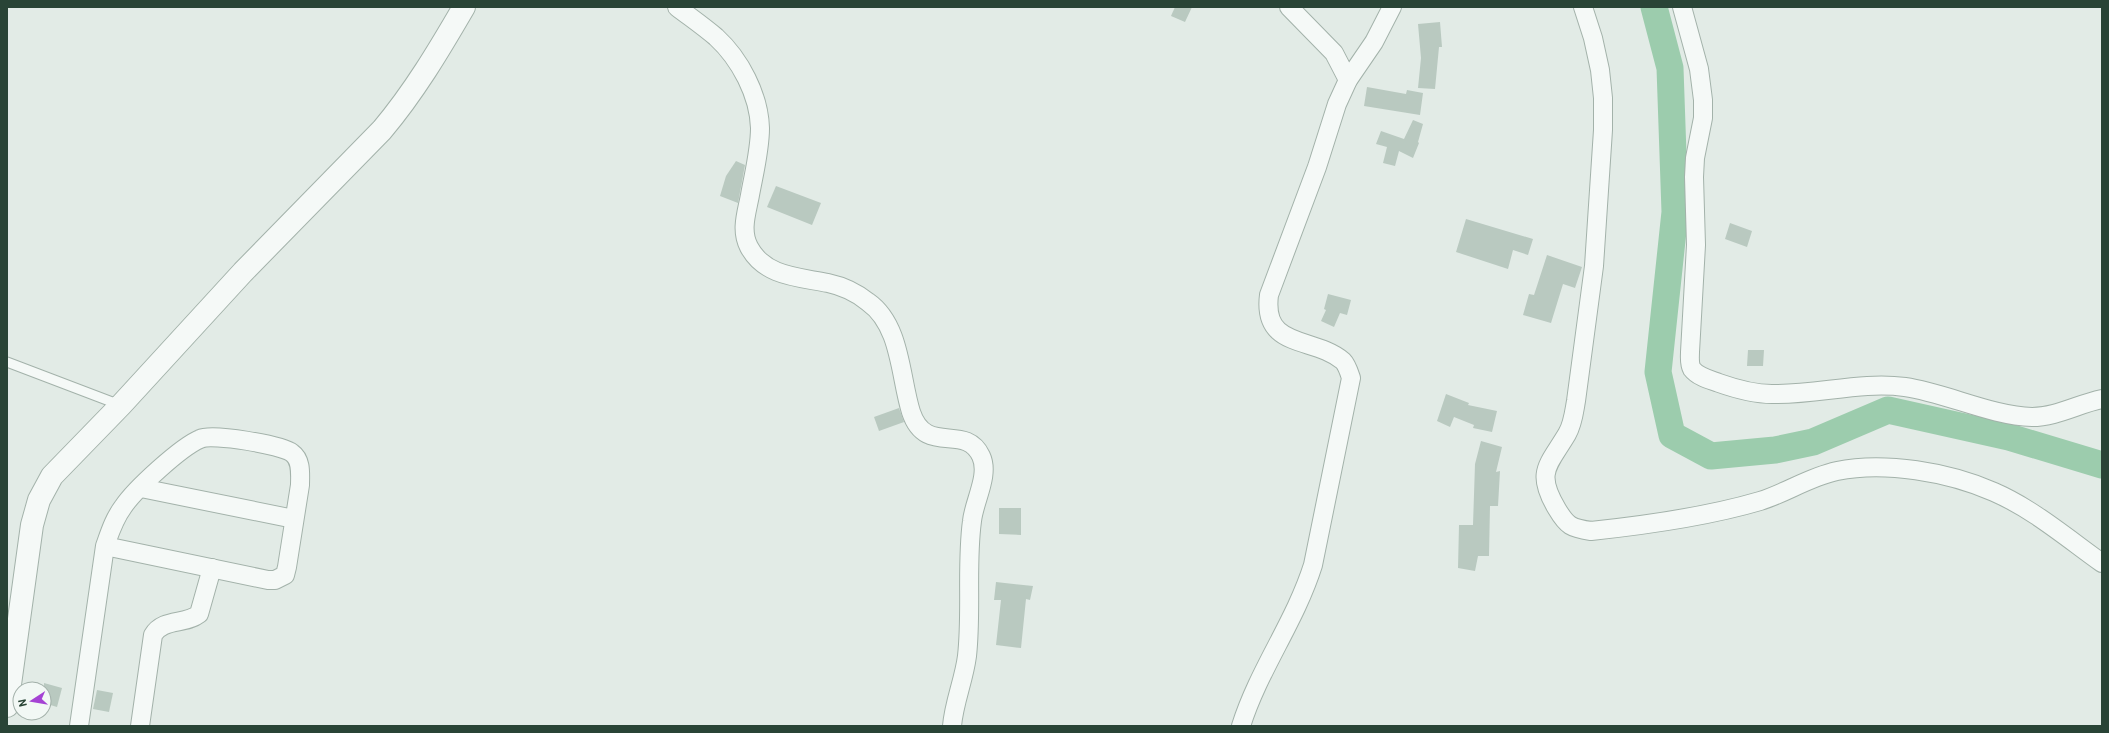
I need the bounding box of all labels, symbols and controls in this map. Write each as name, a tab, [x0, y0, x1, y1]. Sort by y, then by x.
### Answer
north arrow	[12, 681, 52, 721]
text: N	[15, 698, 29, 708]

